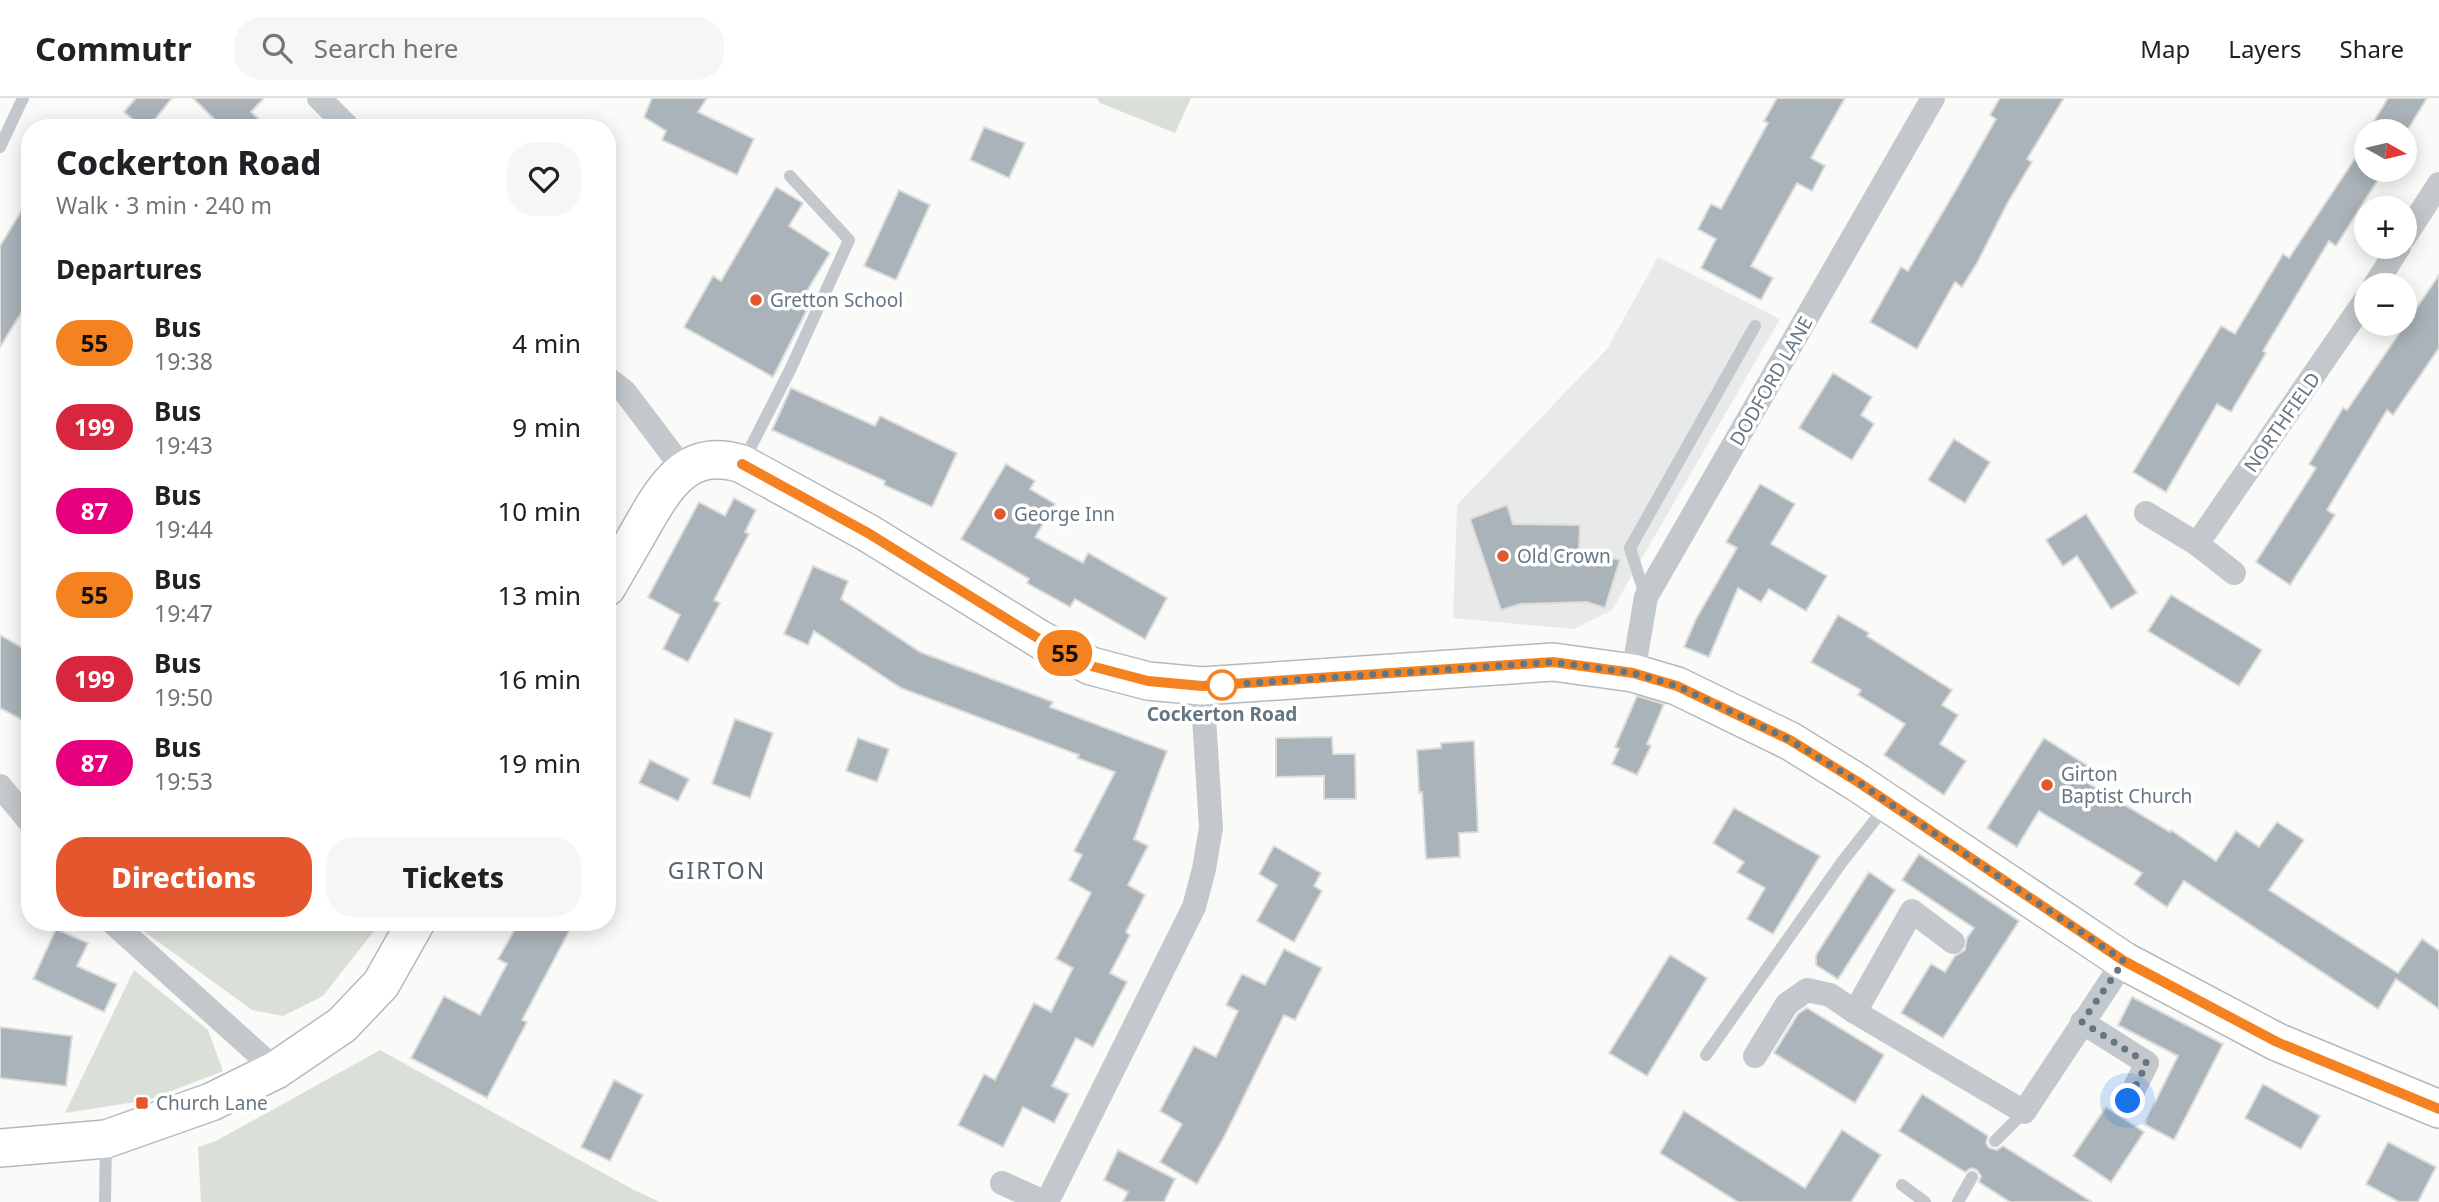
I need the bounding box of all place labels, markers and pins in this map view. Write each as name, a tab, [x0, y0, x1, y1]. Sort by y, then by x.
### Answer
place label: Gretton School	[770, 287, 903, 313]
marker: Gretton School	[748, 292, 764, 308]
place label: George Inn	[1014, 501, 1115, 527]
marker: George Inn	[992, 506, 1008, 522]
place label: Old Crown	[1517, 543, 1611, 569]
marker: Old Crown	[1495, 548, 1511, 564]
marker: Cockerton Road	[1207, 670, 1237, 700]
place label: Cockerton Road	[1147, 701, 1297, 727]
place label: Girton Baptist Church	[2061, 761, 2192, 809]
marker: Girton Baptist Church	[2039, 777, 2055, 793]
place label: Church Lane	[156, 1090, 268, 1116]
marker: Church Lane	[134, 1095, 150, 1111]

